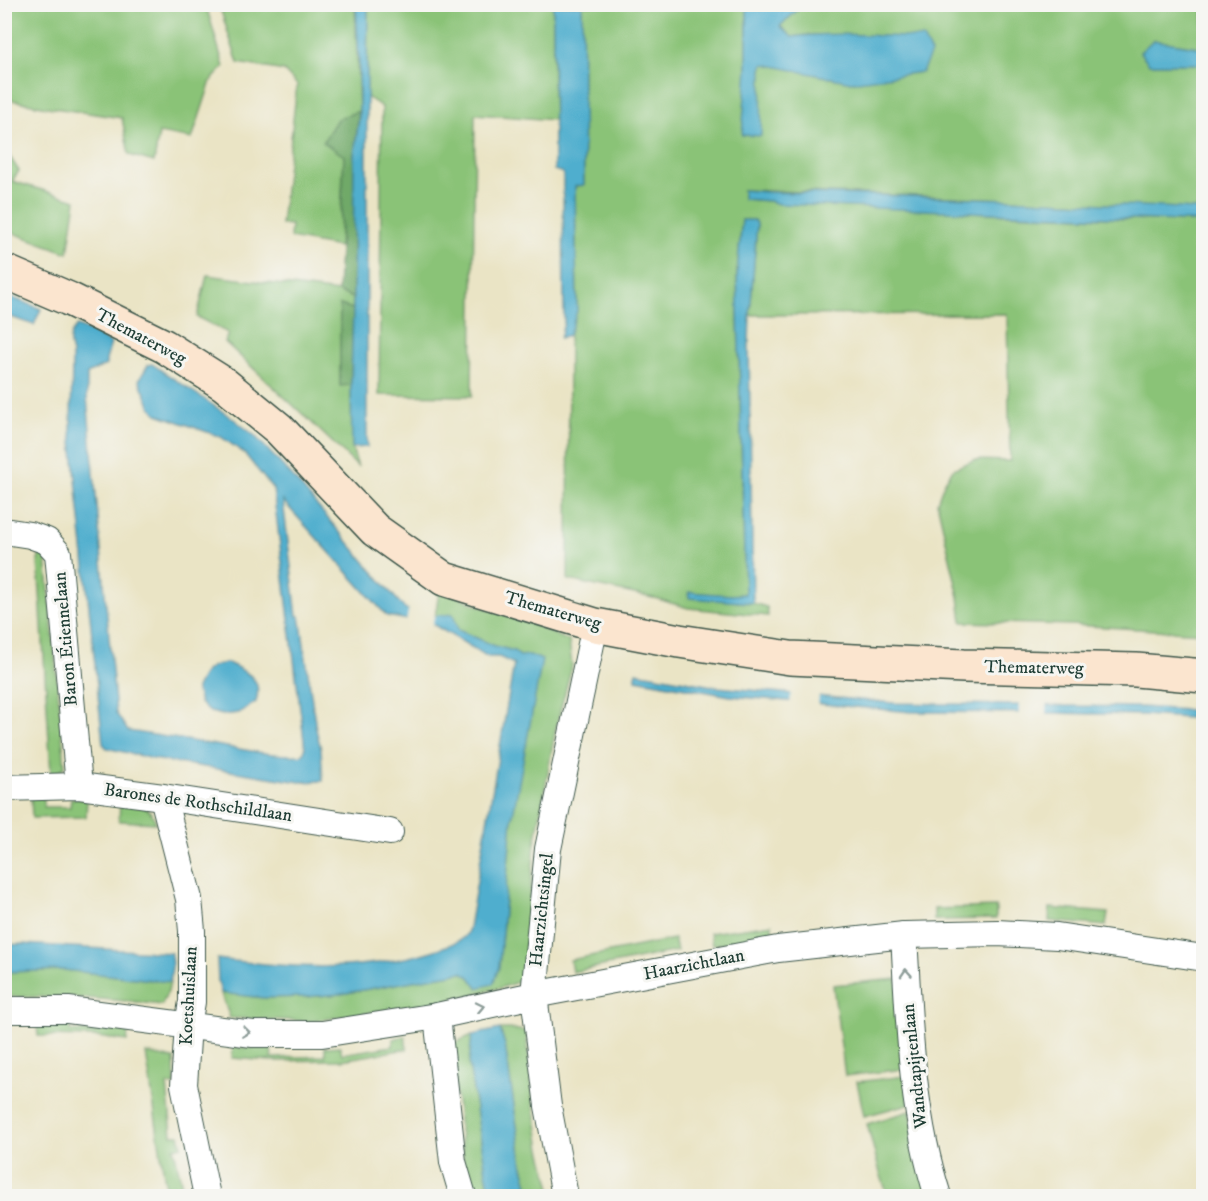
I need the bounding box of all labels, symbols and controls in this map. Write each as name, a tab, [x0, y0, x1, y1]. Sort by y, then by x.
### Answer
street label: Thematerweg	[92, 304, 190, 370]
street label: Baron Étiennelaan	[49, 570, 83, 707]
street label: Thematerweg	[502, 587, 604, 635]
street label: Thematerweg	[984, 656, 1084, 680]
street label: Barones de Rothschildlaan	[103, 779, 294, 827]
street label: Haarzichtsingel	[525, 852, 559, 968]
street label: Haarzichtlaan	[642, 944, 747, 986]
street label: Koetshuislaan	[175, 945, 203, 1046]
one-way arrow	[900, 968, 913, 977]
one-way arrow	[475, 1001, 485, 1014]
street label: Wandtapijtenlaan	[897, 1002, 933, 1131]
one-way arrow	[241, 1026, 250, 1038]

